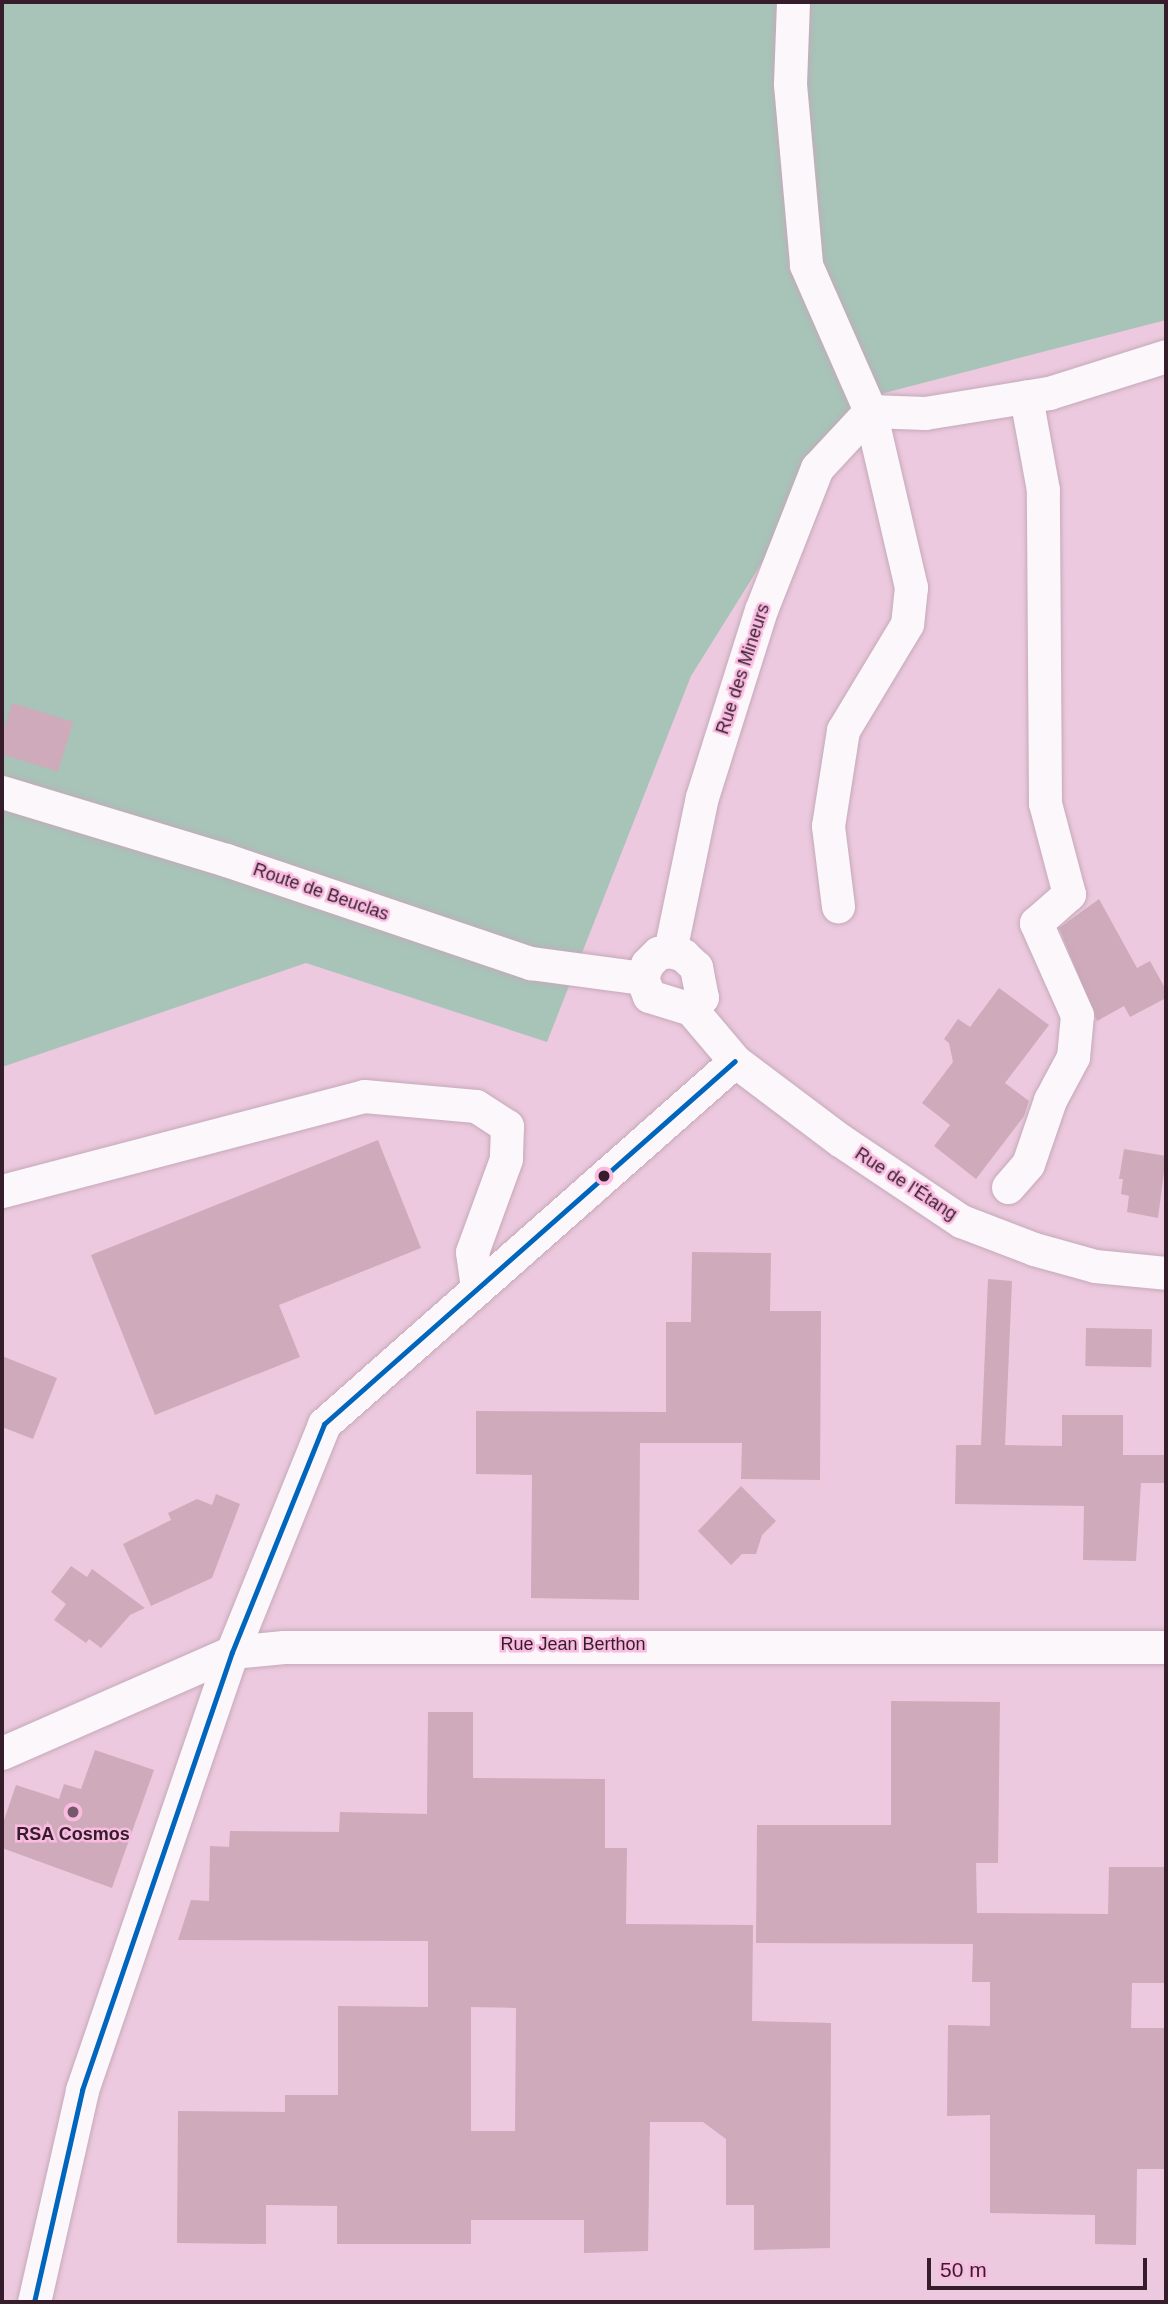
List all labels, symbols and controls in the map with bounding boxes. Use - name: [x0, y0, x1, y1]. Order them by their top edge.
- street label: Rue des Mineurs: [712, 601, 774, 737]
- street label: Route de Beuclas: [250, 859, 392, 925]
- street label: Rue de l'Étang: [851, 1143, 961, 1225]
- unlabelled marker: [597, 1169, 611, 1183]
- street label: Rue Jean Berthon: [500, 1633, 646, 1655]
- marker: RSA Cosmos: [65, 1804, 81, 1820]
- place label: RSA Cosmos: [16, 1823, 130, 1845]
- scale bar: [930, 2244, 1150, 2288]
- text: 50 m: [940, 2258, 987, 2281]

